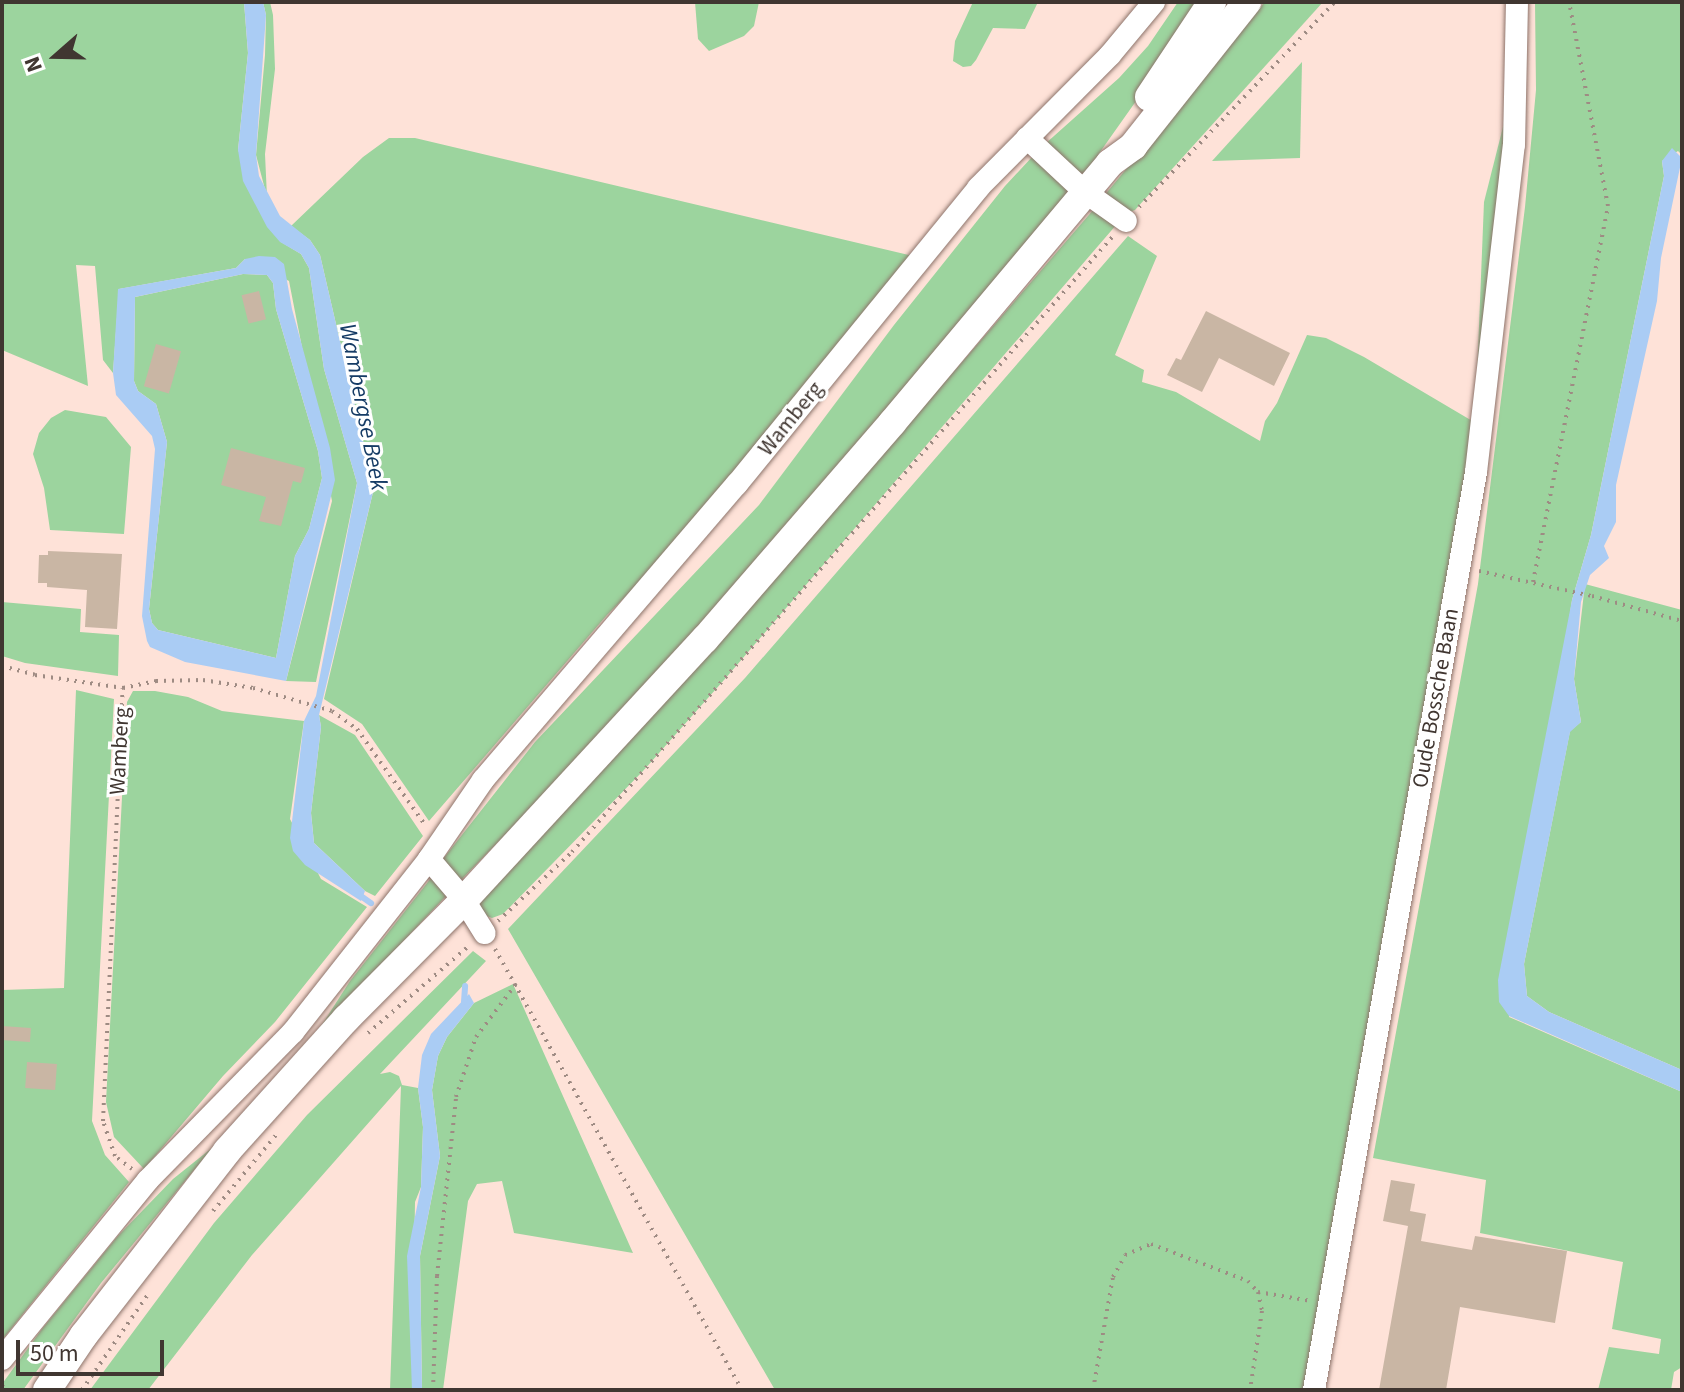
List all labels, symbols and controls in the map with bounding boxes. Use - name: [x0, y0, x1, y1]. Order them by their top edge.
- north arrow: [16, 16, 96, 96]
- text: N: [16, 52, 51, 77]
- water label: Wambergse Beek: [333, 321, 393, 493]
- street label: Wamberg: [753, 377, 829, 461]
- street label: Oude Bossche Baan: [1407, 606, 1465, 790]
- street label: Wamberg: [105, 706, 135, 796]
- scale bar: [20, 1324, 168, 1374]
- text: 50 m: [30, 1336, 79, 1371]

